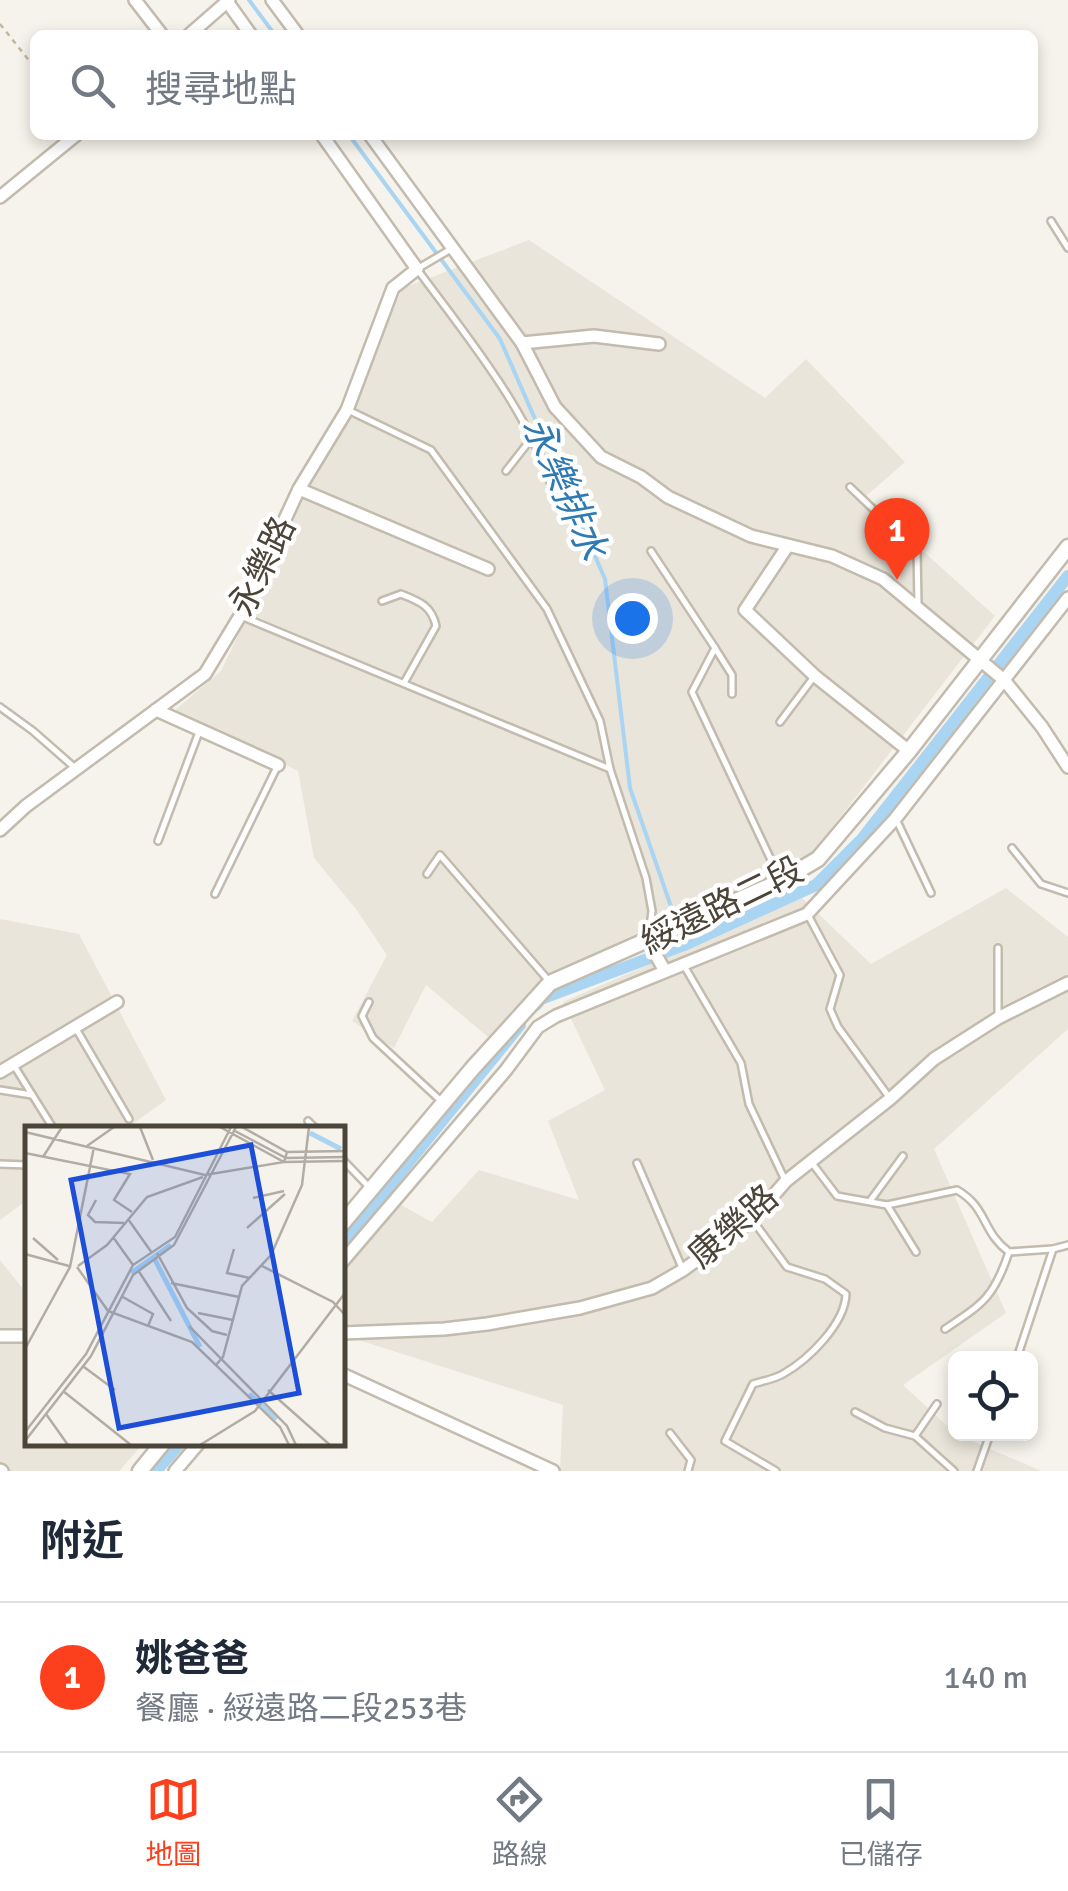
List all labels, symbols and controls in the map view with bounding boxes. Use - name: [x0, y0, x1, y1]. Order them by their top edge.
- search box: [30, 30, 1038, 140]
- icon: search: [65, 58, 120, 113]
- text: 搜尋地點: [145, 66, 297, 113]
- water label: 永樂排水: [512, 409, 618, 569]
- pin: 1: [864, 498, 930, 580]
- street label: 永樂路: [220, 510, 305, 623]
- your location: [607, 593, 658, 644]
- street label: 綏遠路二段: [634, 848, 810, 963]
- inset map: [25, 1126, 345, 1446]
- street label: 康樂路: [680, 1176, 787, 1277]
- map controls: [948, 1351, 1038, 1441]
- button: locate: [948, 1351, 1038, 1441]
- text: 附近: [40, 1516, 124, 1567]
- text: 姚爸爸: [135, 1635, 249, 1682]
- text: 1: [64, 1658, 81, 1697]
- text: 140 m: [944, 1658, 1028, 1697]
- text: 餐廳 · 綏遠路二段253巷: [135, 1689, 467, 1728]
- tab: 地圖: [145, 1772, 201, 1872]
- tab: 路線: [492, 1772, 548, 1872]
- tab: 已儲存: [839, 1772, 923, 1872]

